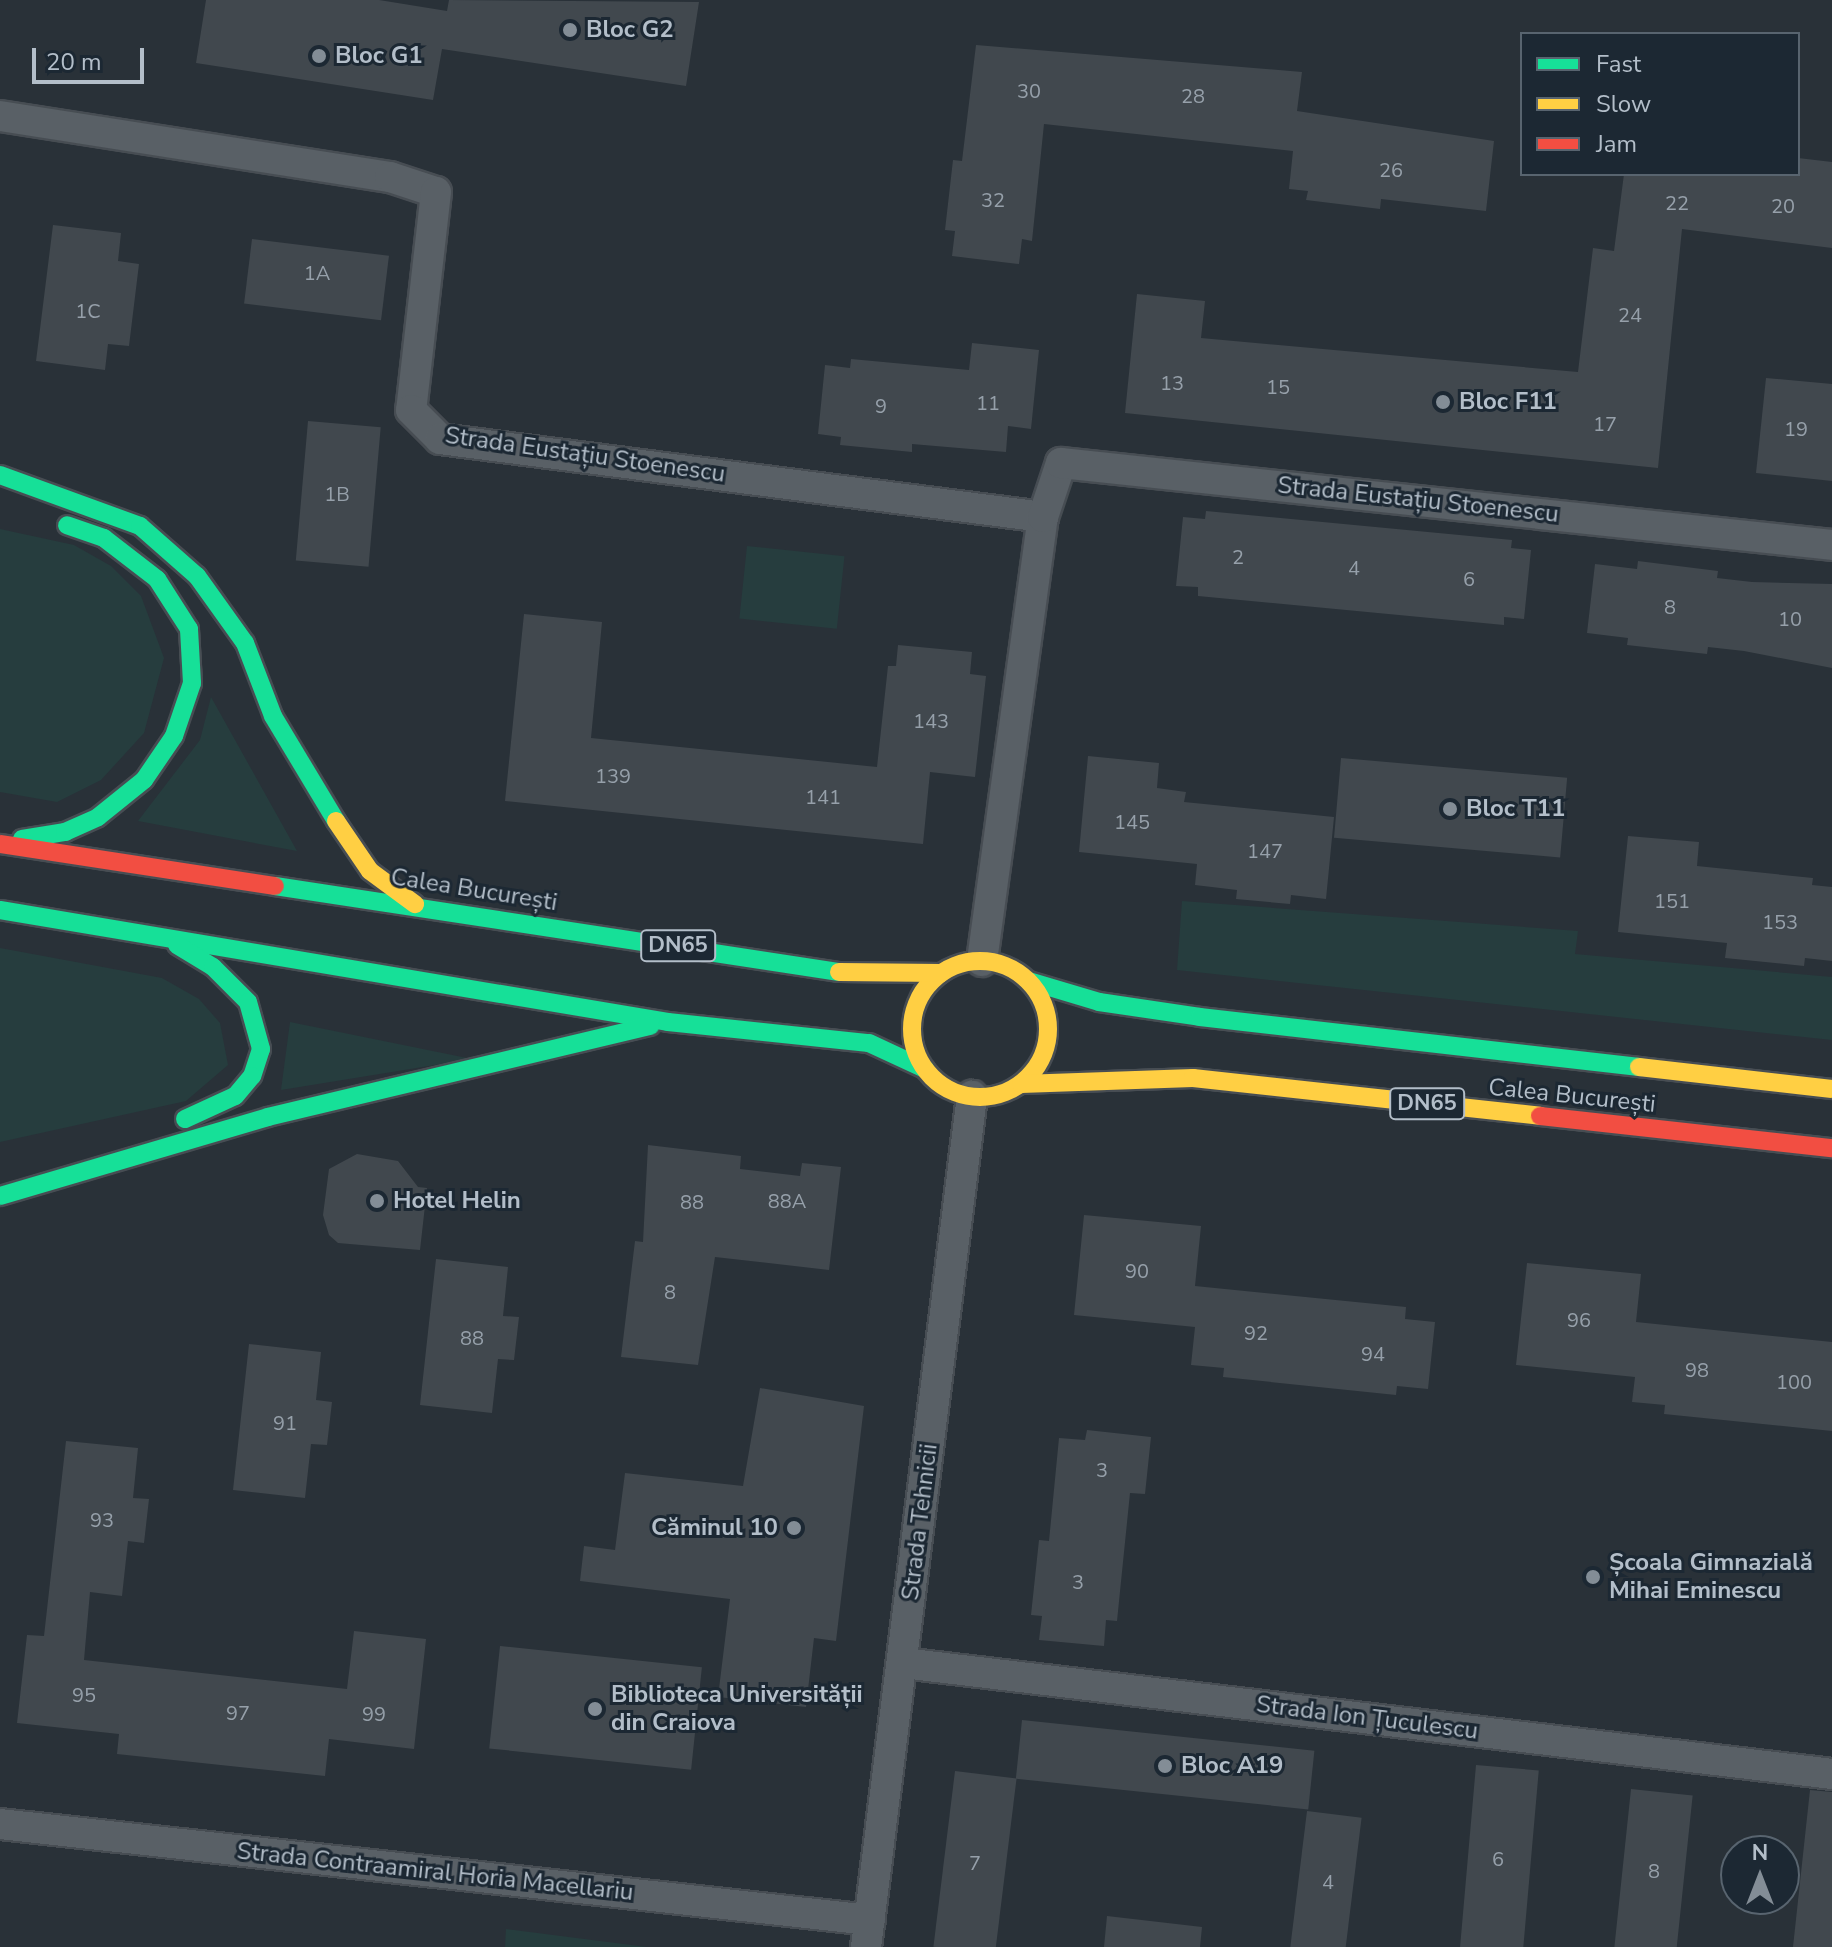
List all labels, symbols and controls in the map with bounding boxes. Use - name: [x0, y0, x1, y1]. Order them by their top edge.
- place label: Bloc G2: [586, 16, 674, 44]
- marker: Bloc G2: [561, 21, 579, 39]
- scale bar: [36, 32, 148, 82]
- legend: [1520, 32, 1800, 176]
- place label: Bloc G1: [335, 42, 423, 70]
- text: 20 m: [46, 46, 102, 78]
- marker: Bloc G1: [310, 47, 328, 65]
- text: Fast: [1596, 48, 1641, 80]
- house number: 30: [1017, 79, 1041, 103]
- house number: 28: [1181, 84, 1205, 108]
- text: Slow: [1596, 88, 1651, 120]
- text: Jam: [1596, 128, 1637, 160]
- house number: 26: [1379, 158, 1403, 182]
- house number: 32: [981, 188, 1005, 212]
- house number: 22: [1665, 191, 1689, 215]
- house number: 20: [1771, 194, 1795, 218]
- house number: 1A: [304, 261, 330, 285]
- house number: 1C: [75, 299, 101, 323]
- house number: 24: [1618, 303, 1642, 327]
- house number: 13: [1160, 371, 1184, 395]
- house number: 15: [1266, 375, 1290, 399]
- place label: Bloc F11: [1459, 388, 1557, 416]
- house number: 11: [976, 391, 1000, 415]
- marker: Bloc F11: [1434, 393, 1452, 411]
- house number: 9: [875, 394, 887, 418]
- house number: 17: [1593, 412, 1617, 436]
- house number: 19: [1784, 417, 1808, 441]
- street label: Strada Eustațiu Stoenescu: [443, 421, 727, 489]
- street label: Strada Eustațiu Stoenescu: [1276, 471, 1560, 529]
- house number: 1B: [324, 482, 350, 506]
- house number: 2: [1232, 545, 1244, 569]
- house number: 4: [1348, 556, 1360, 580]
- house number: 6: [1463, 567, 1475, 591]
- house number: 8: [1664, 595, 1676, 619]
- house number: 10: [1778, 607, 1802, 631]
- house number: 143: [913, 709, 949, 733]
- house number: 139: [595, 764, 631, 788]
- house number: 141: [805, 785, 841, 809]
- place label: Bloc T11: [1466, 795, 1565, 823]
- marker: Bloc T11: [1441, 800, 1459, 818]
- house number: 145: [1114, 810, 1150, 834]
- house number: 147: [1247, 839, 1283, 863]
- street label: Calea București: [389, 863, 559, 917]
- house number: 151: [1654, 889, 1690, 913]
- house number: 153: [1762, 910, 1798, 934]
- road number: DN65: [640, 928, 716, 964]
- street label: Calea București: [1487, 1073, 1657, 1119]
- road number: DN65: [1389, 1086, 1465, 1122]
- place label: Hotel Helin: [393, 1187, 521, 1215]
- house number: 88A: [768, 1189, 806, 1213]
- house number: 88: [680, 1190, 704, 1214]
- marker: Hotel Helin: [368, 1192, 386, 1210]
- house number: 90: [1125, 1259, 1149, 1283]
- house number: 8: [664, 1280, 676, 1304]
- house number: 96: [1567, 1308, 1591, 1332]
- house number: 92: [1244, 1321, 1268, 1345]
- house number: 88: [460, 1326, 484, 1350]
- house number: 94: [1361, 1342, 1385, 1366]
- house number: 98: [1685, 1358, 1709, 1382]
- house number: 100: [1776, 1370, 1812, 1394]
- house number: 91: [273, 1411, 297, 1435]
- street label: Strada Tehnicii: [896, 1442, 944, 1602]
- house number: 3: [1096, 1458, 1108, 1482]
- house number: 93: [90, 1508, 114, 1532]
- place label: Căminul 10: [651, 1514, 778, 1542]
- marker: Căminul 10: [785, 1519, 803, 1537]
- place label: Școala Gimnazială Mihai Eminescu: [1609, 1549, 1813, 1605]
- marker: Școala Gimnazială Mihai Eminescu: [1584, 1568, 1602, 1586]
- house number: 3: [1072, 1570, 1084, 1594]
- place label: Biblioteca Universității din Craiova: [611, 1681, 863, 1737]
- house number: 95: [72, 1683, 96, 1707]
- street label: Strada Ion Țuculescu: [1255, 1690, 1479, 1746]
- marker: Biblioteca Universității din Craiova: [586, 1700, 604, 1718]
- house number: 97: [226, 1701, 250, 1725]
- house number: 99: [362, 1702, 386, 1726]
- place label: Bloc A19: [1181, 1752, 1283, 1780]
- marker: Bloc A19: [1156, 1757, 1174, 1775]
- north arrow: [1720, 1835, 1800, 1915]
- street label: Strada Contraamiral Horia Macellariu: [235, 1837, 635, 1907]
- text: N: [1752, 1838, 1768, 1868]
- house number: 6: [1492, 1847, 1504, 1871]
- house number: 7: [969, 1851, 981, 1875]
- house number: 8: [1648, 1859, 1660, 1883]
- house number: 4: [1322, 1870, 1334, 1894]

